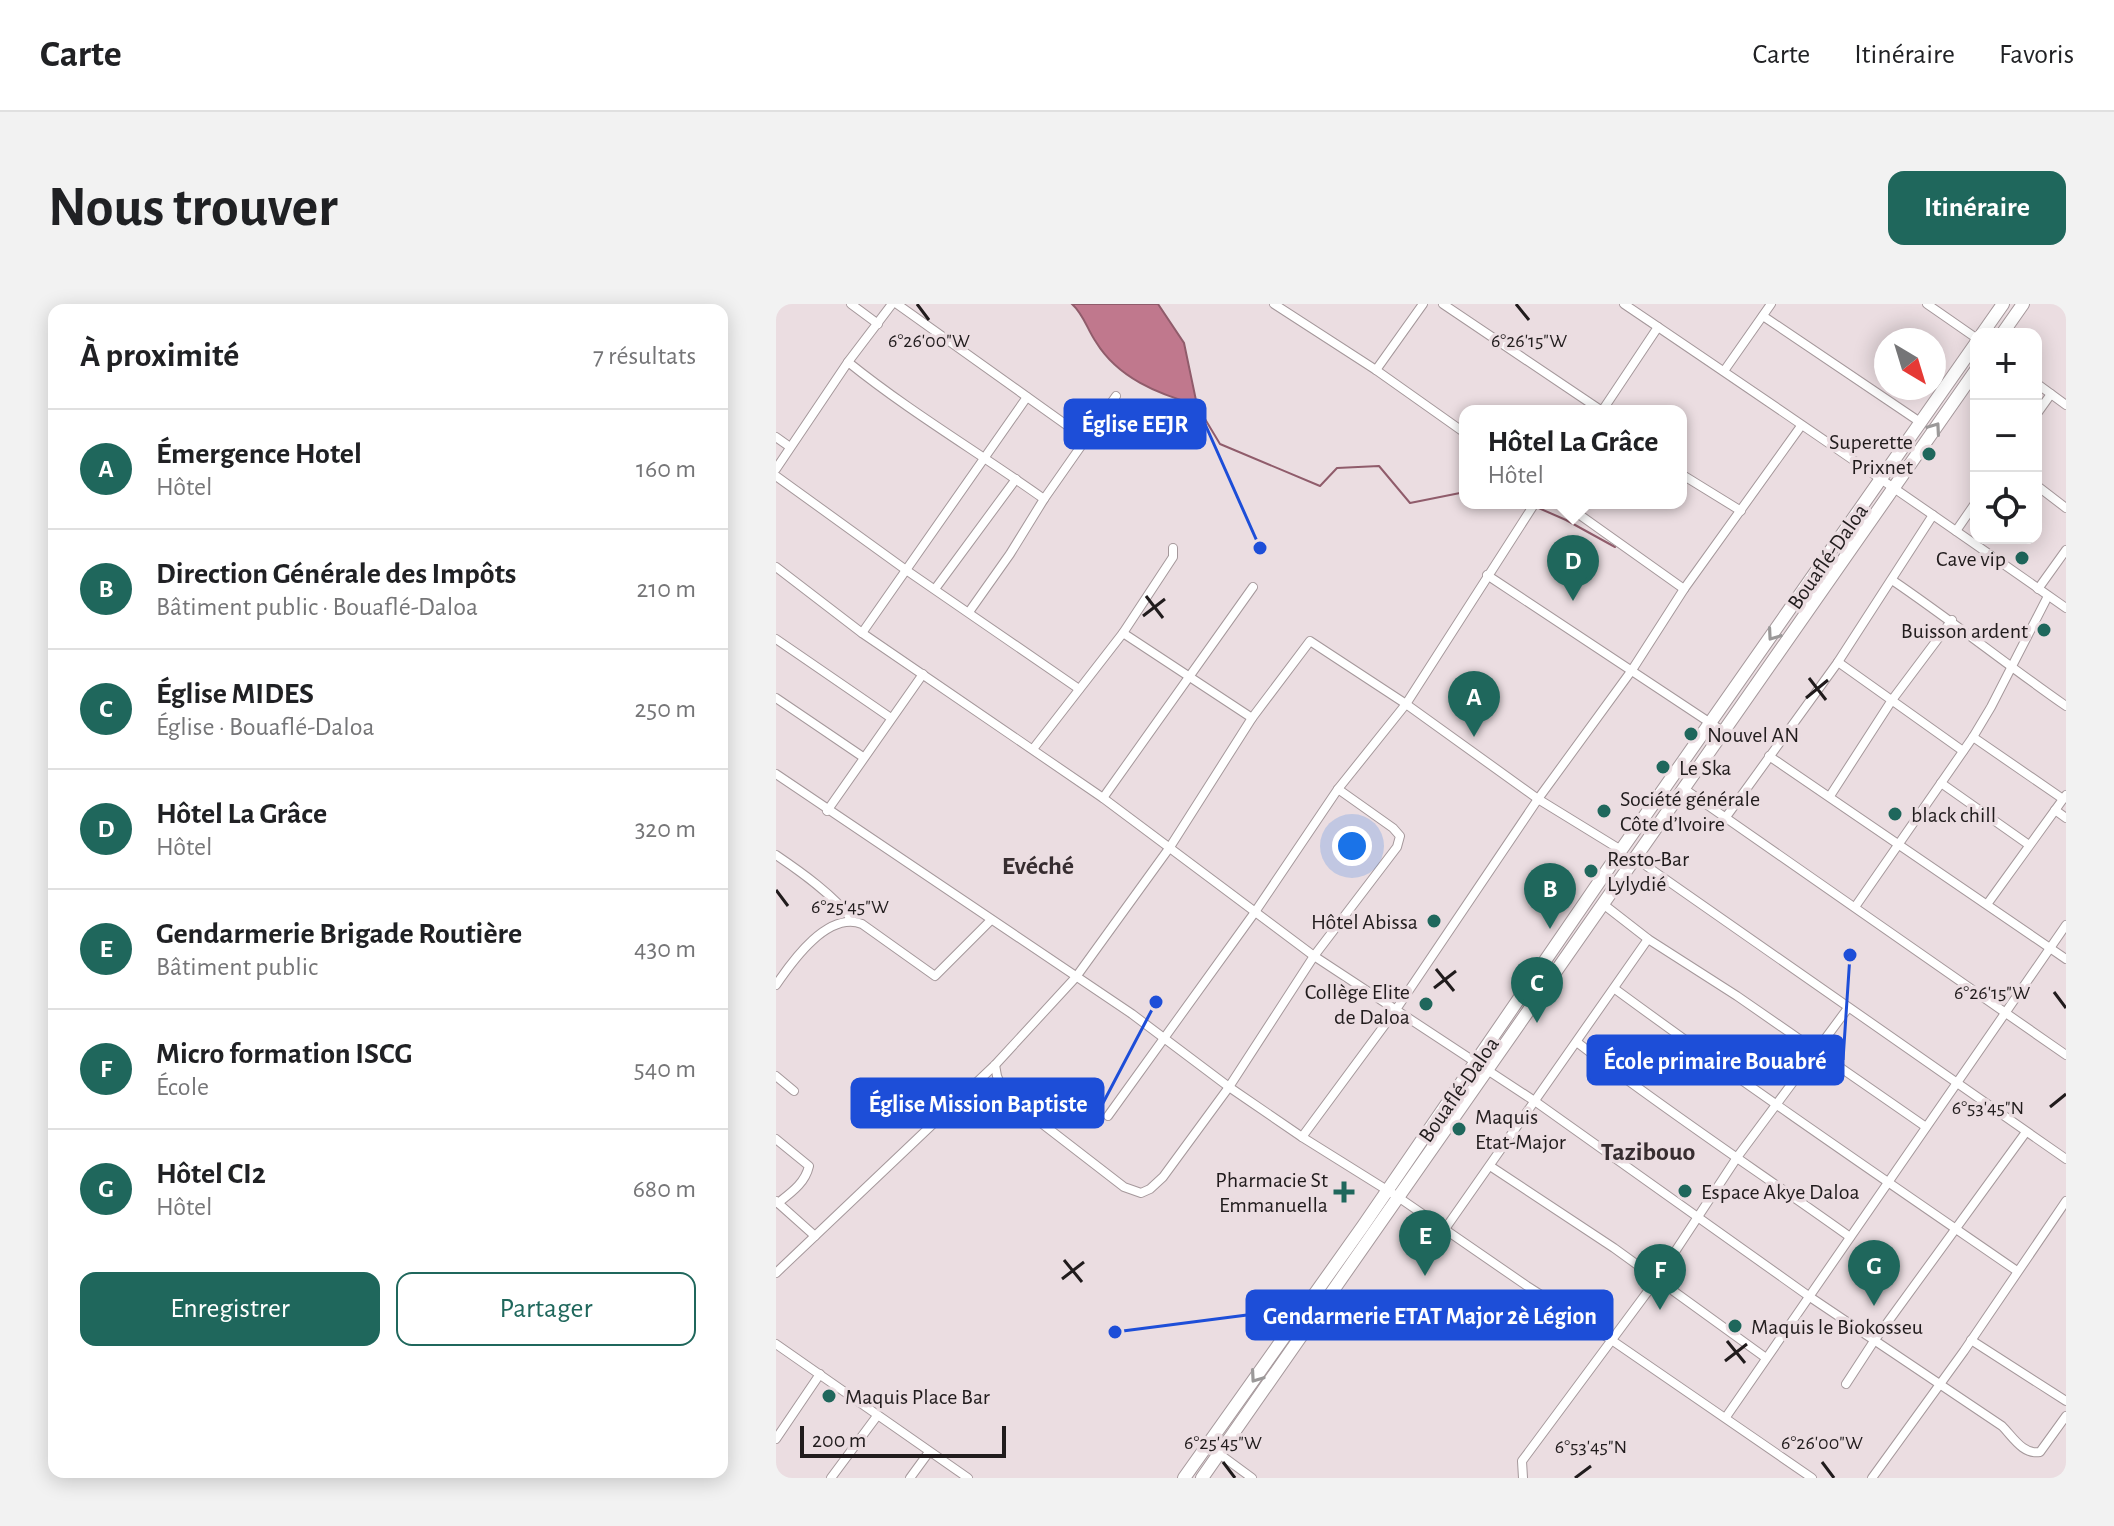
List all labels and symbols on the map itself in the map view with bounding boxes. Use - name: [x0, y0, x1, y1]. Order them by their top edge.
- north arrow: [1874, 328, 1946, 400]
- text: 6°26'00"W: [888, 331, 970, 351]
- text: 6°26'15"W: [1491, 331, 1567, 351]
- callout: Église EEJR: [1065, 400, 1205, 448]
- text: Église EEJR: [1081, 409, 1189, 437]
- one-way arrow: [1925, 423, 1940, 437]
- place label: Superette Prixnet: [1829, 431, 1913, 478]
- marker: Superette Prixnet: [1920, 445, 1938, 463]
- street label: Bouaflé-Daloa: [1784, 500, 1872, 613]
- pin: D: [1547, 535, 1599, 601]
- place label: Cave vip: [1936, 548, 2006, 570]
- marker: Cave vip: [2013, 549, 2031, 567]
- place label: Buisson ardent: [1901, 620, 2028, 642]
- marker: Buisson ardent: [2035, 621, 2053, 639]
- one-way arrow: [1768, 626, 1783, 640]
- pin: A: [1448, 671, 1500, 737]
- place label: Nouvel AN: [1707, 724, 1799, 746]
- marker: Nouvel AN: [1682, 725, 1700, 743]
- place label: Le Ska: [1679, 757, 1732, 779]
- marker: Le Ska: [1654, 758, 1672, 776]
- place label: Société générale Côte d’Ivoire: [1620, 788, 1760, 835]
- marker: Société générale Côte d’Ivoire: [1595, 802, 1613, 820]
- place label: black chill: [1911, 804, 1996, 826]
- marker: black chill: [1886, 805, 1904, 823]
- your location: [1332, 826, 1372, 866]
- place label: Resto-Bar Lylydié: [1607, 848, 1689, 895]
- district label: Evéché: [1002, 853, 1074, 879]
- marker: Resto-Bar Lylydié: [1582, 862, 1600, 880]
- pin: B: [1524, 863, 1576, 929]
- text: 6°25'45"W: [811, 897, 889, 917]
- place label: Hôtel Abissa: [1311, 911, 1418, 933]
- marker: Hôtel Abissa: [1425, 912, 1443, 930]
- pin: C: [1511, 957, 1563, 1023]
- place label: Collège Elite de Daloa: [1305, 981, 1410, 1028]
- text: 6°26'15"W: [1954, 983, 2030, 1003]
- marker: Collège Elite de Daloa: [1417, 995, 1435, 1013]
- street label: Bouaflé-Daloa: [1415, 1033, 1503, 1146]
- callout: École primaire Bouabré: [1588, 1036, 1843, 1084]
- text: École primaire Bouabré: [1603, 1046, 1827, 1074]
- callout: Église Mission Baptiste: [852, 1079, 1103, 1127]
- text: Église Mission Baptiste: [868, 1089, 1088, 1117]
- text: 6°53'45"N: [1952, 1098, 2024, 1118]
- place label: Maquis Etat-Major: [1475, 1106, 1566, 1153]
- marker: Maquis Etat-Major: [1450, 1120, 1468, 1138]
- district label: Tazibouo: [1601, 1139, 1695, 1165]
- place label: Pharmacie St Emmanuella: [1215, 1169, 1328, 1216]
- place label: Espace Akye Daloa: [1701, 1181, 1860, 1203]
- marker: Espace Akye Daloa: [1676, 1182, 1694, 1200]
- marker: Pharmacie St Emmanuella: [1335, 1183, 1353, 1201]
- pin: E: [1399, 1210, 1451, 1276]
- pin: G: [1848, 1240, 1900, 1306]
- pin: F: [1634, 1244, 1686, 1310]
- callout: Gendarmerie ETAT Major 2è Légion: [1247, 1291, 1612, 1339]
- text: Gendarmerie ETAT Major 2è Légion: [1263, 1305, 1597, 1329]
- place label: Maquis le Biokosseu: [1751, 1316, 1923, 1338]
- marker: Maquis le Biokosseu: [1726, 1317, 1744, 1335]
- one-way arrow: [1251, 1368, 1266, 1382]
- place label: Maquis Place Bar: [845, 1386, 990, 1408]
- marker: Maquis Place Bar: [820, 1387, 838, 1405]
- scale bar: [800, 1422, 1006, 1458]
- text: 6°25'45"W: [1184, 1433, 1262, 1453]
- text: 6°26'00"W: [1781, 1433, 1863, 1453]
- text: 6°53'45"N: [1555, 1437, 1627, 1457]

